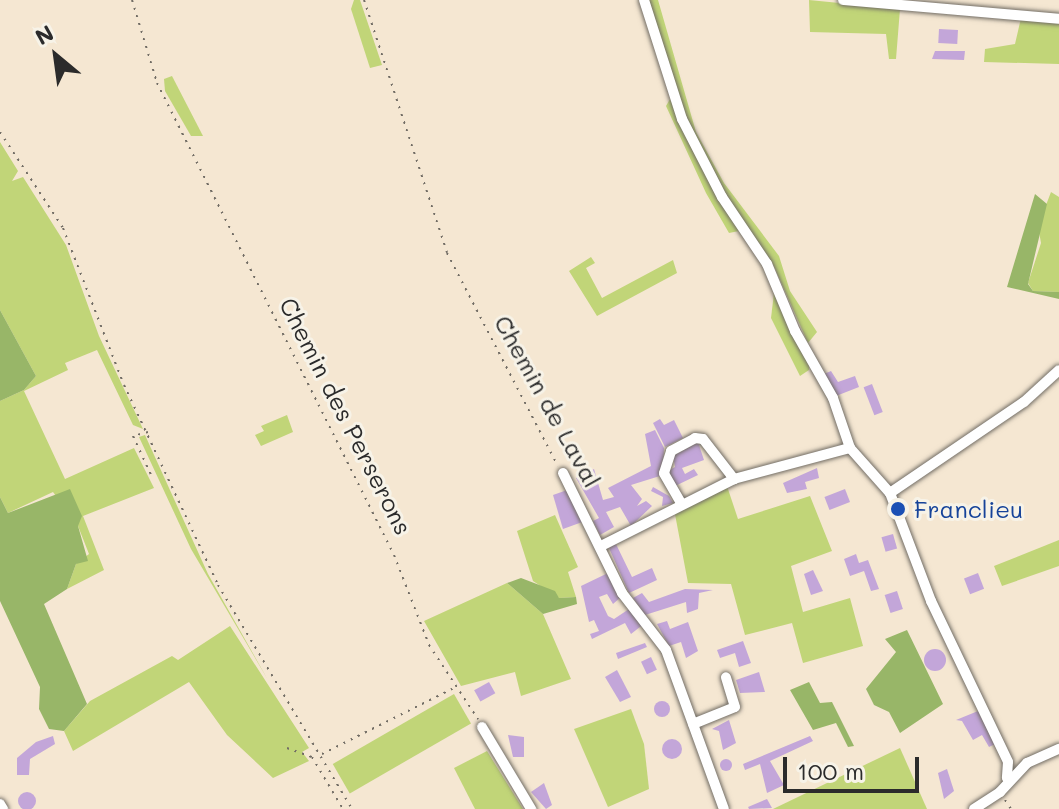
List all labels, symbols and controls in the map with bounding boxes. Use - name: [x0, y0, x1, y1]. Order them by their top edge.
- north arrow: [16, 16, 96, 96]
- text: N: [30, 18, 58, 51]
- street label: Chemin des Perserons: [274, 293, 418, 539]
- street label: Chemin de Laval: [489, 310, 607, 492]
- place label: Franclieu: [914, 495, 1023, 523]
- marker: Franclieu: [889, 500, 907, 518]
- scale bar: [787, 741, 923, 791]
- text: 100 m: [797, 755, 864, 786]

